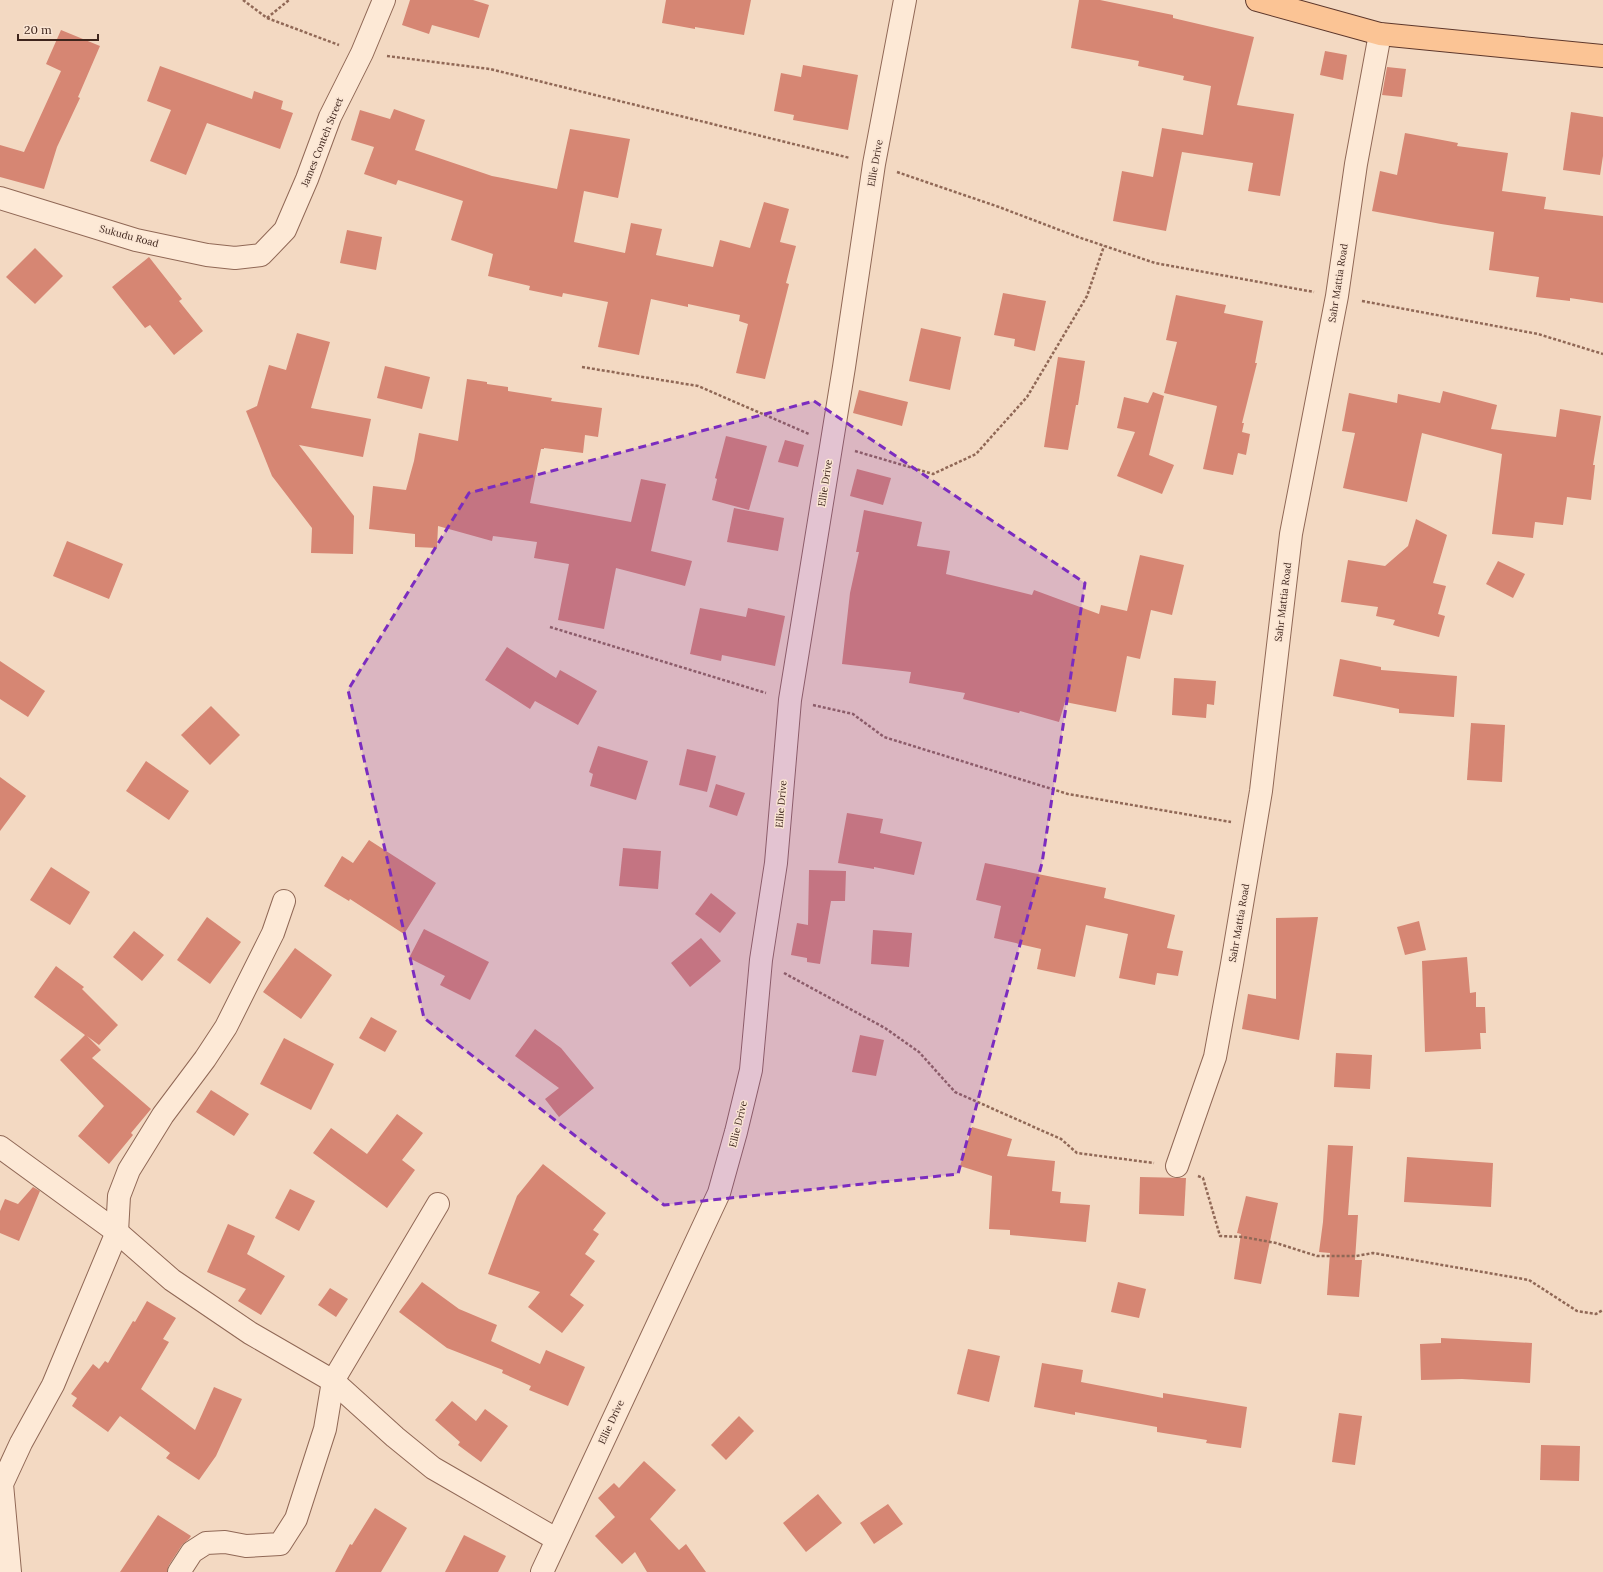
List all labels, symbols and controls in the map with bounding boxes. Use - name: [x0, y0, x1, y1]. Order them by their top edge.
- scale bar: [18, 16, 98, 42]
- text: 20 m: [24, 22, 52, 37]
- street label: James Conteh Street: [298, 95, 346, 190]
- street label: Ellie Drive: [864, 138, 886, 188]
- street label: Sukudu Road: [98, 222, 160, 250]
- street label: Sahr Mattia Road: [1325, 243, 1351, 323]
- street label: Ellie Drive: [815, 458, 835, 507]
- street label: Sahr Mattia Road: [1272, 562, 1294, 642]
- street label: Ellie Drive: [772, 779, 790, 828]
- street label: Sahr Mattia Road: [1226, 883, 1252, 963]
- street label: Ellie Drive: [726, 1099, 750, 1149]
- street label: Ellie Drive: [595, 1397, 627, 1446]

